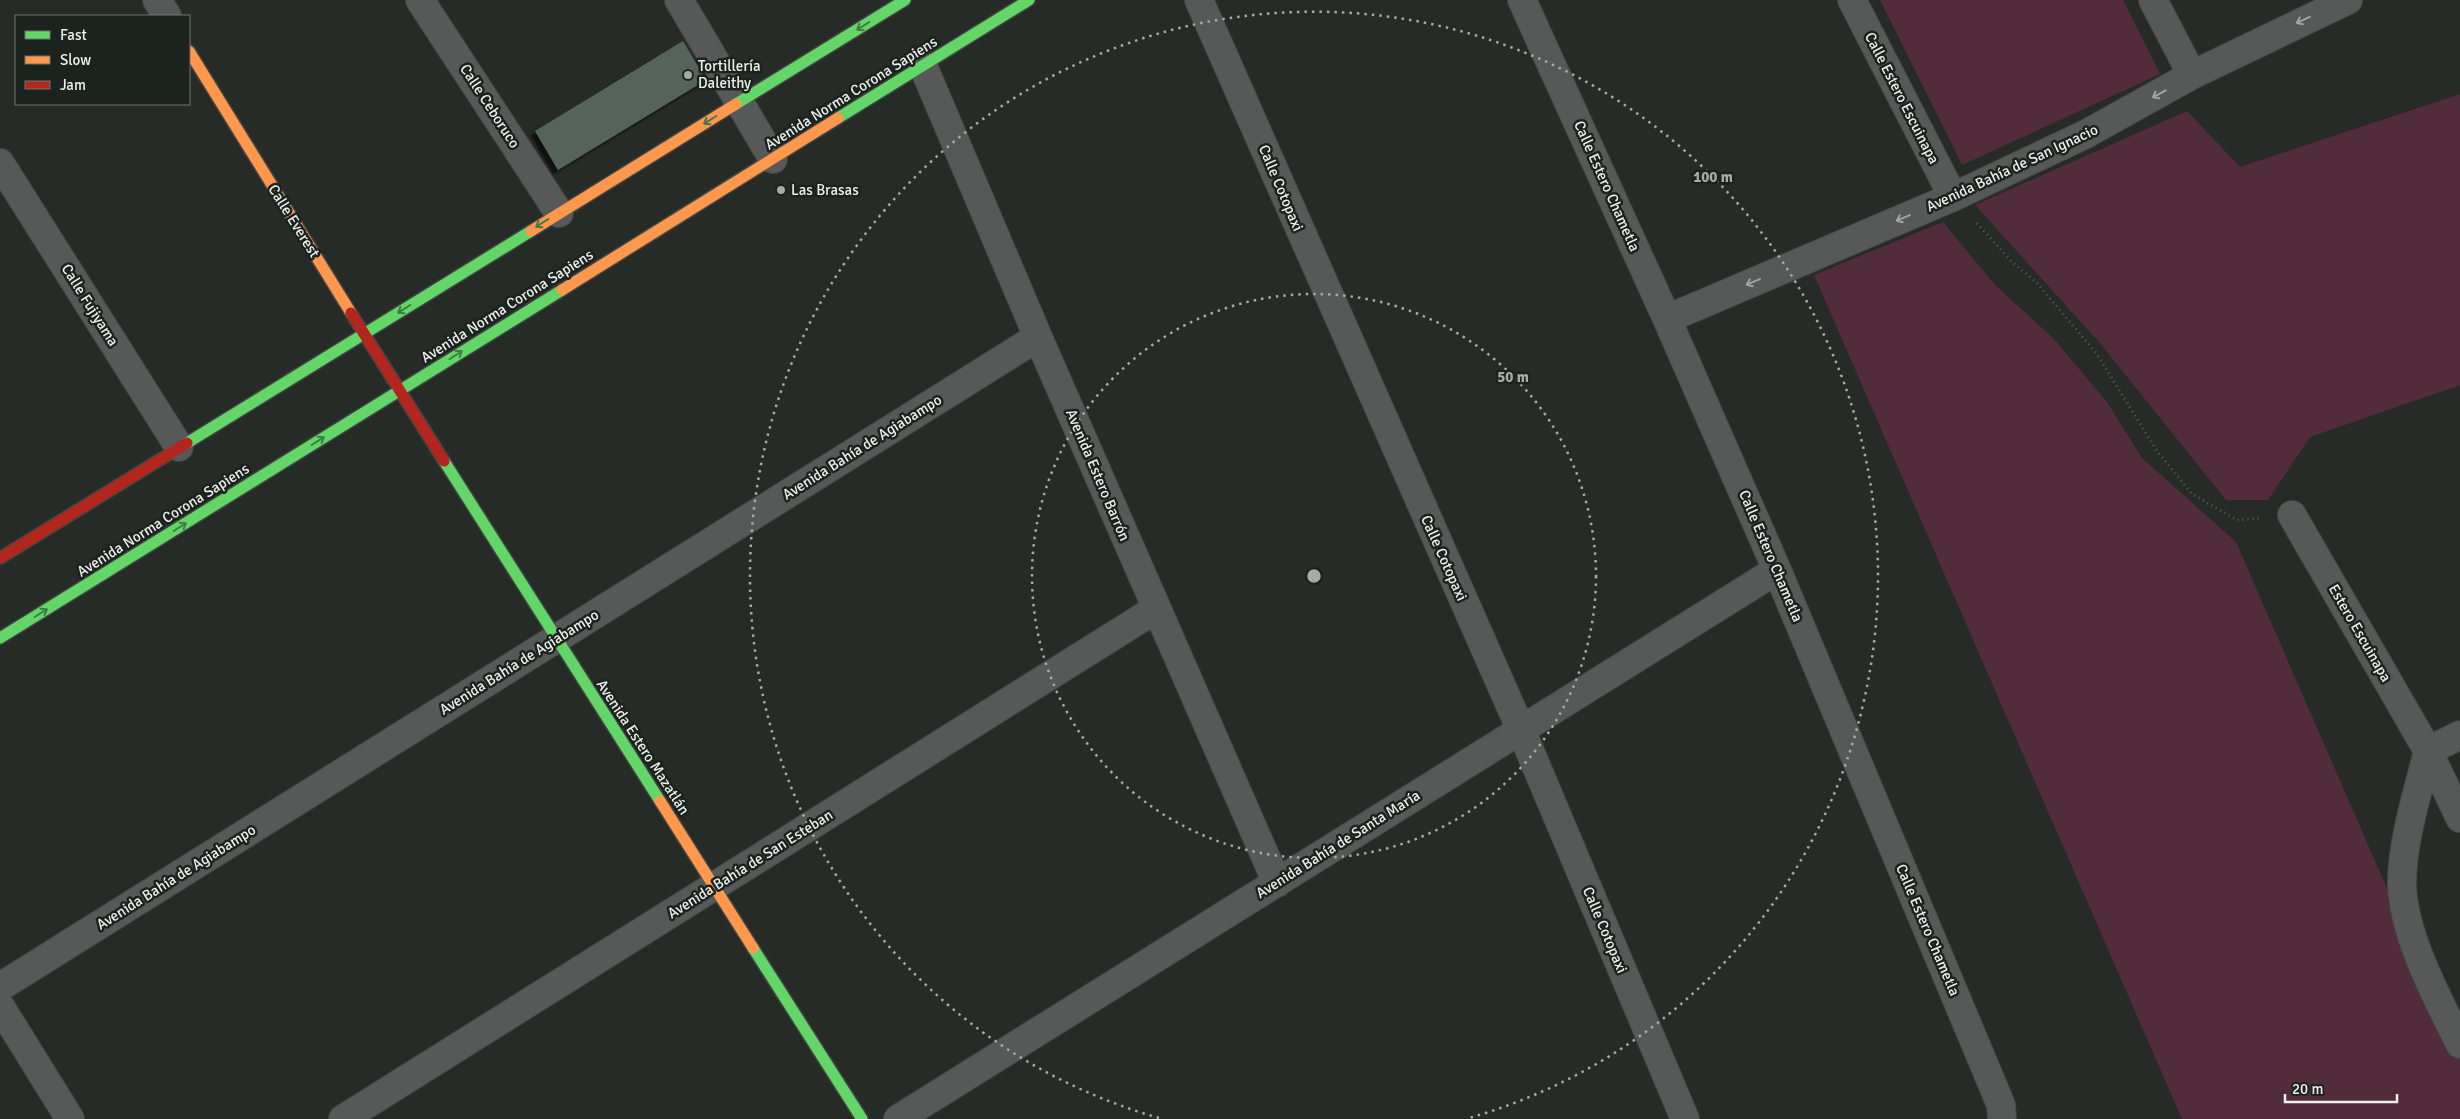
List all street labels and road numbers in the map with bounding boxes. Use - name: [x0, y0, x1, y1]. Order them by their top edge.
- street label: Calle Estero Escuinapa: [1861, 29, 1943, 167]
- street label: Avenida Norma Corona Sapiens: [762, 32, 941, 154]
- street label: Calle Ceboruco: [456, 61, 524, 152]
- street label: Calle Estero Chametla: [1570, 118, 1644, 254]
- street label: Avenida Bahía de San Ignacio: [1923, 120, 2101, 216]
- street label: Calle Cotopaxi: [1255, 142, 1307, 234]
- street label: Calle Everest: [264, 181, 324, 261]
- street label: Avenida Norma Corona Sapiens: [418, 245, 597, 367]
- street label: Calle Fujiyama: [58, 261, 122, 349]
- street label: Avenida Bahía de Agiabampo: [779, 390, 945, 504]
- street label: Avenida Estero Barrón: [1062, 406, 1134, 544]
- street label: Avenida Norma Corona Sapiens: [74, 459, 253, 581]
- street label: Calle Estero Chametla: [1735, 487, 1807, 625]
- street label: Calle Cotopaxi: [1417, 512, 1471, 604]
- street label: Estero Escuinapa: [2325, 581, 2395, 685]
- street label: Avenida Bahía de Agiabampo: [436, 605, 602, 719]
- street label: Avenida Estero Mazatlán: [593, 676, 693, 818]
- street label: Avenida Bahía de Santa María: [1253, 786, 1423, 902]
- street label: Avenida Bahía de San Esteban: [664, 806, 836, 922]
- street label: Avenida Bahía de Agiabampo: [93, 820, 259, 934]
- street label: Calle Estero Chametla: [1892, 861, 1964, 999]
- street label: Calle Cotopaxi: [1579, 884, 1631, 976]

